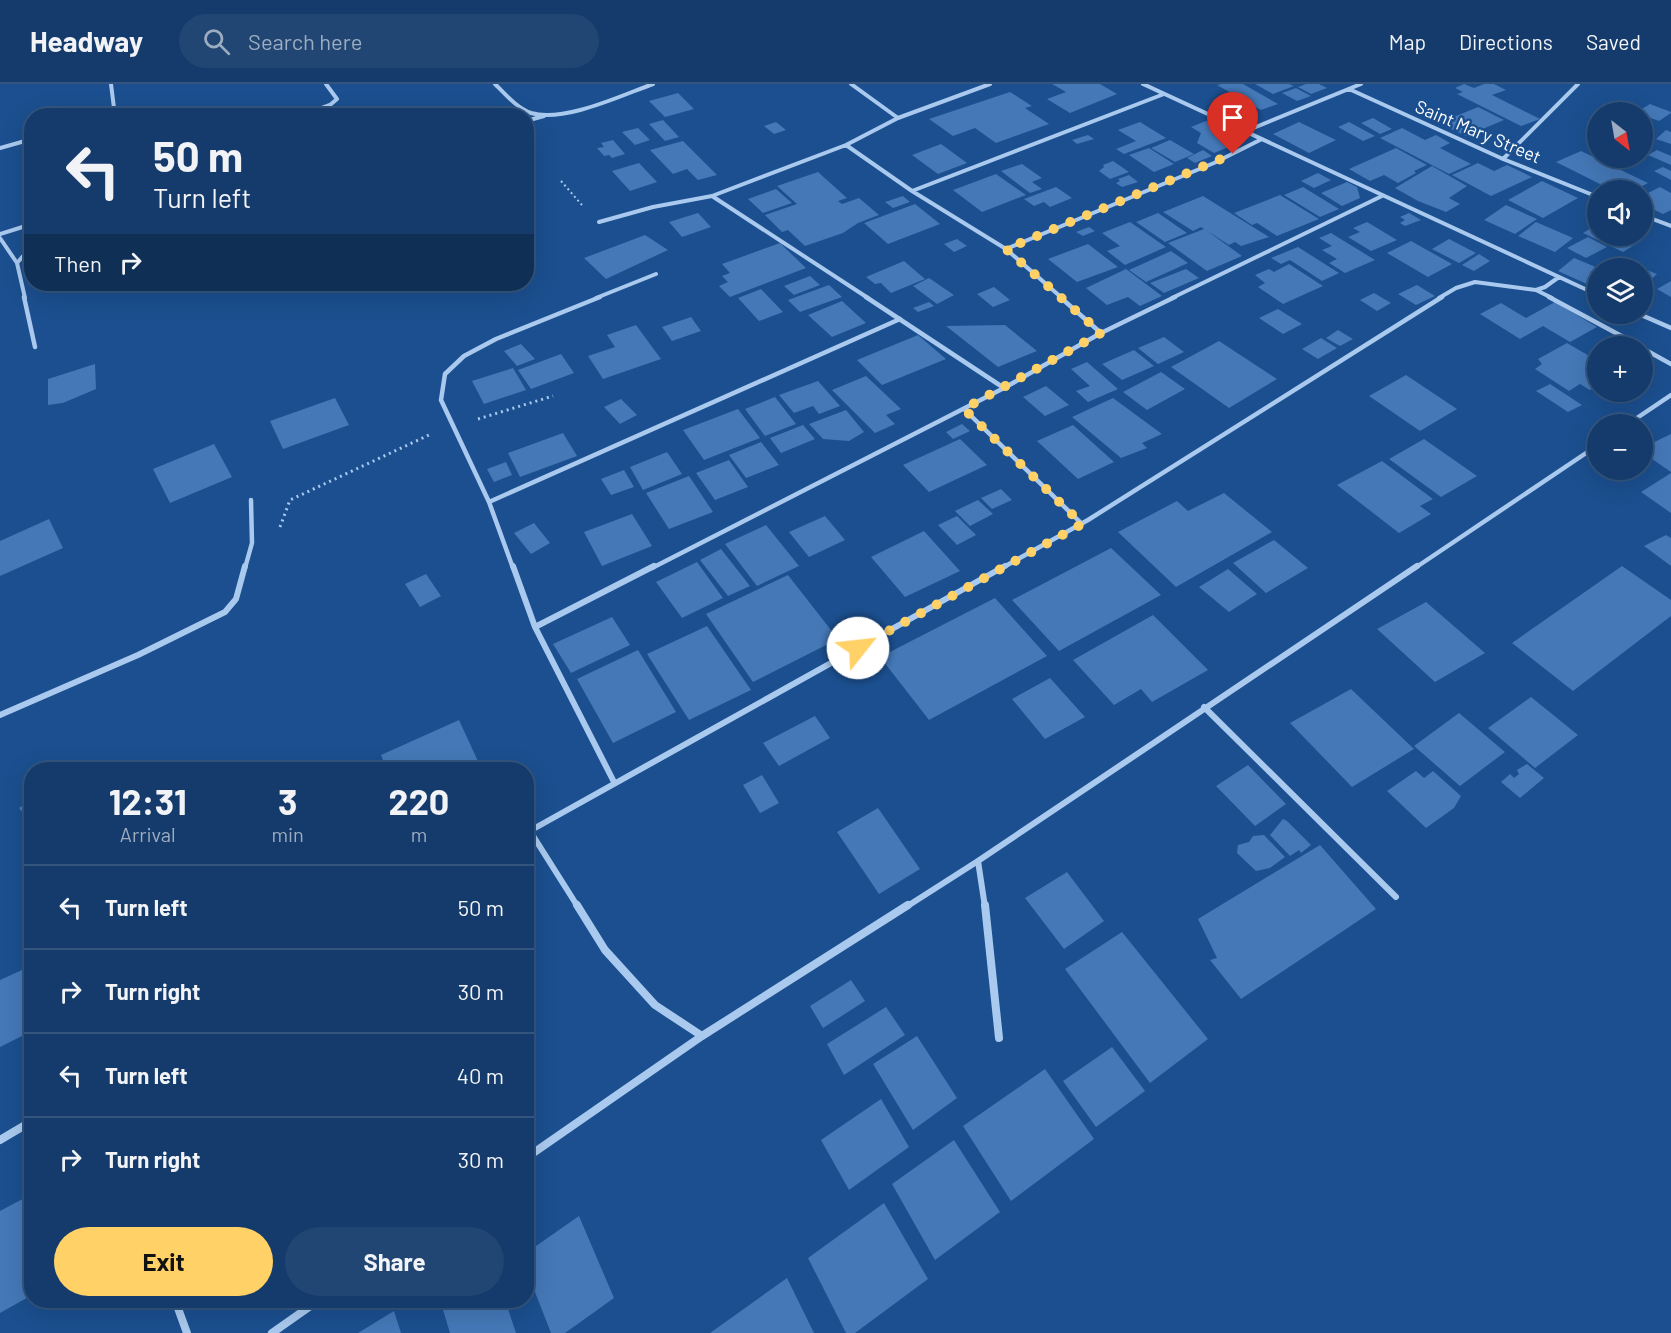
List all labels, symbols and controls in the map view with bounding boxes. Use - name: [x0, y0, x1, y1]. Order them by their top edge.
- search box: [179, 14, 599, 68]
- text: Headway: [30, 24, 143, 58]
- icon: search: [200, 25, 233, 58]
- text: Search here: [248, 28, 362, 54]
- text: Map: [1389, 29, 1426, 54]
- text: Directions: [1459, 29, 1553, 54]
- text: Saved: [1586, 29, 1641, 54]
- pin: [1207, 92, 1258, 154]
- street label: Saint Mary Street: [1412, 95, 1544, 167]
- icon: arrive: [1216, 101, 1249, 134]
- north arrow: [1587, 102, 1653, 168]
- map controls: [1587, 102, 1653, 480]
- text: 50 m: [153, 130, 243, 180]
- icon: left: [54, 132, 132, 210]
- button: sound: [1587, 180, 1653, 246]
- text: Turn left: [153, 181, 251, 213]
- icon: right: [114, 246, 147, 279]
- text: Then: [54, 250, 102, 276]
- button: layers: [1587, 258, 1653, 324]
- button: +: [1587, 336, 1653, 402]
- button: −: [1587, 414, 1653, 480]
- position arrow: [826, 616, 890, 680]
- text: 12:31: [109, 779, 187, 822]
- text: 3: [278, 779, 297, 822]
- text: 220: [388, 779, 449, 822]
- text: Arrival: [120, 822, 176, 846]
- text: min: [271, 822, 304, 846]
- text: m: [411, 822, 427, 846]
- icon: left: [54, 891, 87, 924]
- text: Turn left: [105, 894, 188, 920]
- text: 50 m: [458, 894, 504, 920]
- icon: right: [54, 975, 87, 1008]
- text: Turn right: [105, 978, 200, 1004]
- text: 30 m: [458, 978, 504, 1004]
- icon: left: [54, 1059, 87, 1092]
- text: Turn left: [105, 1062, 188, 1088]
- text: 40 m: [457, 1062, 504, 1088]
- icon: right: [54, 1143, 87, 1176]
- text: Turn right: [105, 1146, 200, 1172]
- text: 30 m: [458, 1146, 504, 1172]
- button: Exit: [54, 1227, 273, 1296]
- button: Share: [285, 1227, 504, 1296]

